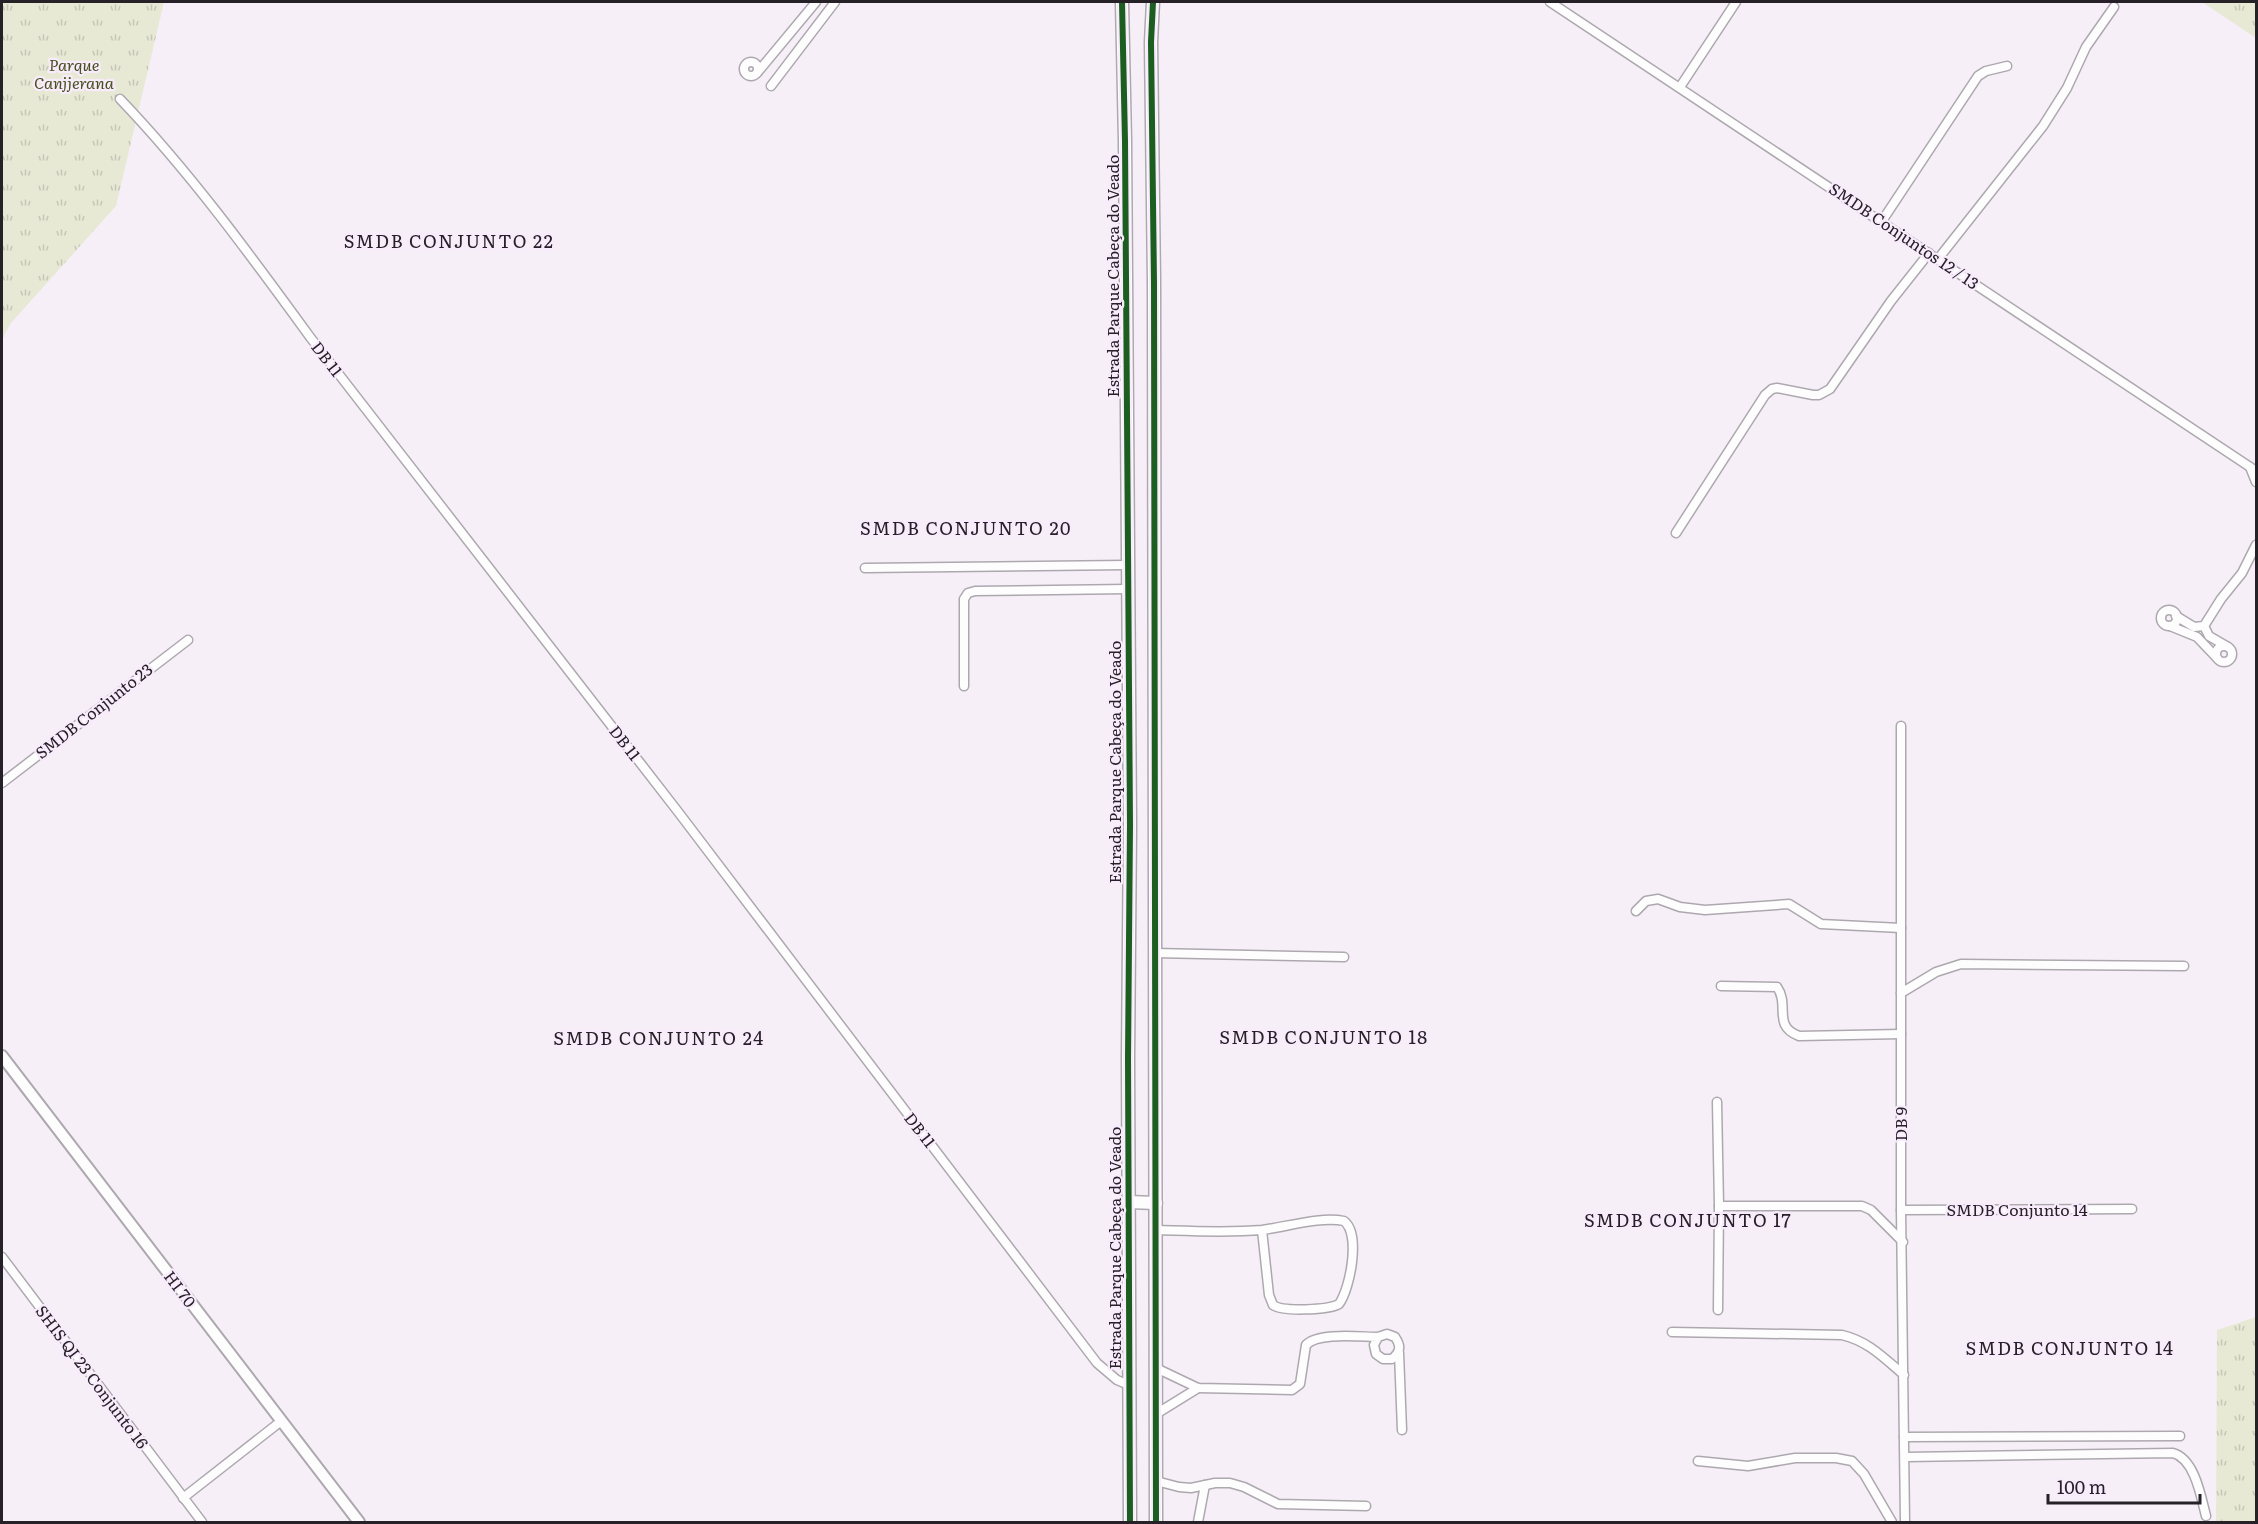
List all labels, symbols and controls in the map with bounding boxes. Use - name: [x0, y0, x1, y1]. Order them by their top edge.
- park label: Parque Canjjerana: [34, 52, 115, 94]
- street label: Estrada Parque Cabeça do Veado: [1100, 155, 1124, 397]
- street label: SMDB Conjuntos 12 / 13: [1825, 176, 1984, 294]
- district label: SMDB CONJUNTO 22: [344, 227, 554, 254]
- street label: DB 11: [306, 336, 350, 382]
- district label: SMDB CONJUNTO 20: [860, 514, 1072, 541]
- street label: Estrada Parque Cabeça do Veado: [1102, 641, 1126, 883]
- street label: SMDB Conjunto 23: [30, 657, 157, 764]
- street label: DB 11: [604, 720, 648, 766]
- district label: SMDB CONJUNTO 18: [1219, 1023, 1429, 1050]
- district label: SMDB CONJUNTO 24: [553, 1024, 765, 1051]
- street label: DB 11: [899, 1107, 943, 1153]
- street label: DB 9: [1888, 1107, 1912, 1141]
- street label: Estrada Parque Cabeça do Veado: [1102, 1127, 1126, 1369]
- street label: SMDB Conjunto 14: [1947, 1197, 2088, 1221]
- district label: SMDB CONJUNTO 17: [1584, 1206, 1792, 1233]
- street label: HI 70: [159, 1265, 203, 1312]
- street label: SHIS QI 23 Conjunto 16: [31, 1300, 155, 1453]
- district label: SMDB CONJUNTO 14: [1966, 1334, 2174, 1361]
- scale bar: [2048, 1467, 2200, 1505]
- text: 100 m: [2057, 1473, 2106, 1500]

